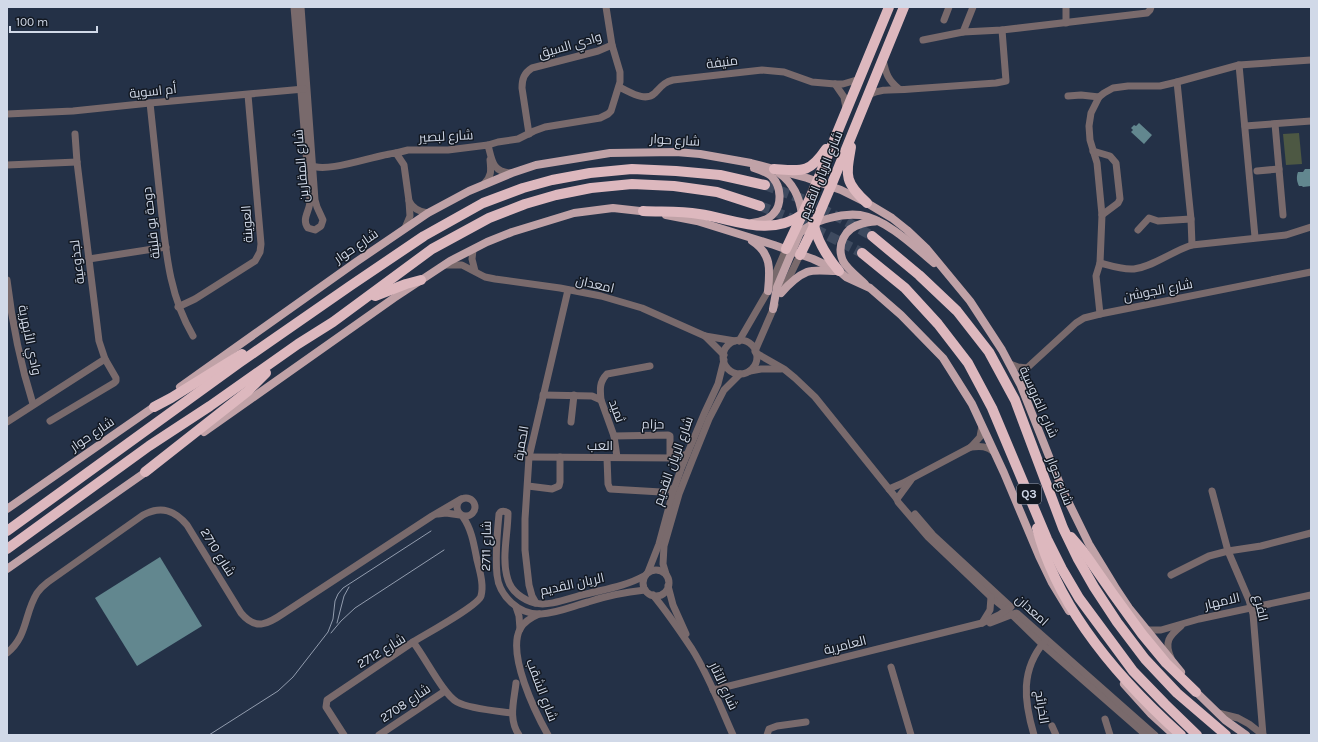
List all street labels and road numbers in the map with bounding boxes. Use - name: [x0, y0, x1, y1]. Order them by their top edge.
- street label: وادي السيق: [537, 29, 604, 64]
- street label: منيفة: [705, 53, 739, 71]
- street label: أم اسوية: [128, 80, 178, 103]
- street label: شارع لبصير: [417, 127, 474, 146]
- street label: شارع المقارين: [290, 129, 313, 203]
- street label: شارع الريان القديم: [796, 129, 847, 222]
- street label: شارع حوار: [649, 131, 700, 150]
- street label: دوحة بو فليتة: [139, 186, 163, 260]
- street label: العوينة: [238, 205, 256, 243]
- street label: شارع حوار: [330, 226, 381, 268]
- street label: لجذوعية: [67, 239, 87, 285]
- street label: امعدان: [574, 272, 616, 296]
- street label: شارع الجوشن: [1122, 276, 1194, 305]
- street label: وادي الأبهرية: [12, 303, 45, 377]
- street label: شارع الفروسية: [1016, 364, 1061, 441]
- street label: ثميد: [606, 398, 628, 425]
- street label: شارع حوار: [66, 414, 117, 456]
- street label: شارع الريان القديم: [650, 414, 698, 508]
- street label: حزام: [641, 416, 665, 434]
- street label: الحمرة: [511, 424, 531, 462]
- street label: العب: [587, 438, 613, 453]
- street label: شارع حوار: [1043, 454, 1076, 507]
- road number: Q3: [1017, 484, 1041, 504]
- street label: شارع 2711: [478, 521, 495, 571]
- street label: شارع 2710: [197, 525, 239, 579]
- street label: الريان القديم: [538, 570, 606, 600]
- street label: الامهار: [1202, 590, 1241, 613]
- street label: امعدان: [1012, 591, 1052, 629]
- street label: الفرع: [1250, 593, 1271, 623]
- street label: شارع 2712: [354, 631, 408, 672]
- street label: العامرية: [822, 632, 868, 658]
- street label: شارع الشقب: [522, 657, 561, 724]
- street label: شارع الآثار: [705, 659, 742, 713]
- street label: شارع 2708: [377, 681, 434, 726]
- street label: الخرائج: [1031, 689, 1052, 725]

